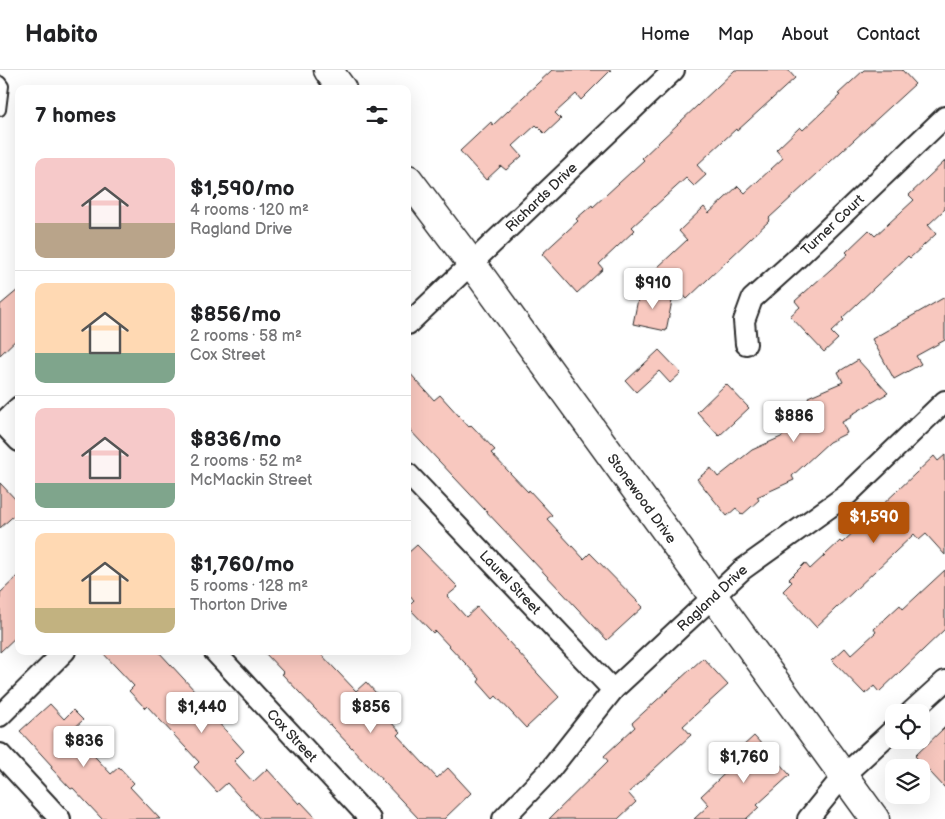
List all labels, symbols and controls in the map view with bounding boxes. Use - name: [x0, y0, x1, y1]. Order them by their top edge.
- text: Habito: [25, 20, 98, 49]
- text: Home: [641, 24, 690, 45]
- text: Map: [718, 24, 754, 45]
- text: About: [782, 24, 829, 45]
- text: Contact: [857, 24, 920, 45]
- icon: filters: [363, 101, 391, 129]
- text: 7 homes: [35, 103, 116, 128]
- street label: Richards Drive: [502, 159, 581, 236]
- text: $1,590/mo: [190, 176, 295, 201]
- icon: home: [75, 178, 135, 238]
- street label: Turner Court: [798, 191, 868, 259]
- text: 4 rooms · 120 m²: [190, 201, 309, 220]
- text: Ragland Drive: [190, 220, 292, 239]
- pin: $910: [623, 268, 683, 310]
- text: $910: [635, 274, 671, 293]
- text: $856/mo: [190, 302, 281, 327]
- icon: home: [75, 303, 135, 363]
- text: 2 rooms · 58 m²: [190, 327, 302, 346]
- text: Cox Street: [190, 346, 265, 365]
- pin: $886: [764, 400, 824, 443]
- text: $886: [774, 407, 814, 426]
- text: $836/mo: [190, 427, 281, 452]
- icon: home: [75, 428, 135, 488]
- street label: Stonewood Drive: [604, 451, 680, 547]
- text: 2 rooms · 52 m²: [190, 452, 302, 471]
- text: McMackin Street: [190, 471, 312, 490]
- pin: $1,590: [833, 502, 915, 544]
- text: $1,590: [849, 508, 899, 527]
- street label: Laurel Street: [476, 547, 545, 618]
- text: $1,760/mo: [190, 552, 294, 577]
- icon: home: [75, 553, 135, 613]
- street label: Ragland Drive: [674, 561, 751, 635]
- text: 5 rooms · 128 m²: [190, 577, 308, 596]
- text: Thorton Drive: [190, 596, 288, 615]
- pin: $1,440: [161, 692, 243, 734]
- pin: $856: [341, 692, 401, 734]
- text: $1,440: [177, 698, 227, 717]
- text: $856: [351, 698, 391, 717]
- map controls: [885, 704, 930, 804]
- button: locate: [885, 704, 930, 749]
- street label: Cox Street: [263, 706, 321, 766]
- pin: $836: [54, 726, 114, 768]
- text: $836: [64, 732, 104, 751]
- pin: $1,760: [703, 742, 785, 784]
- text: $1,760: [719, 748, 769, 767]
- button: layers: [885, 759, 930, 804]

